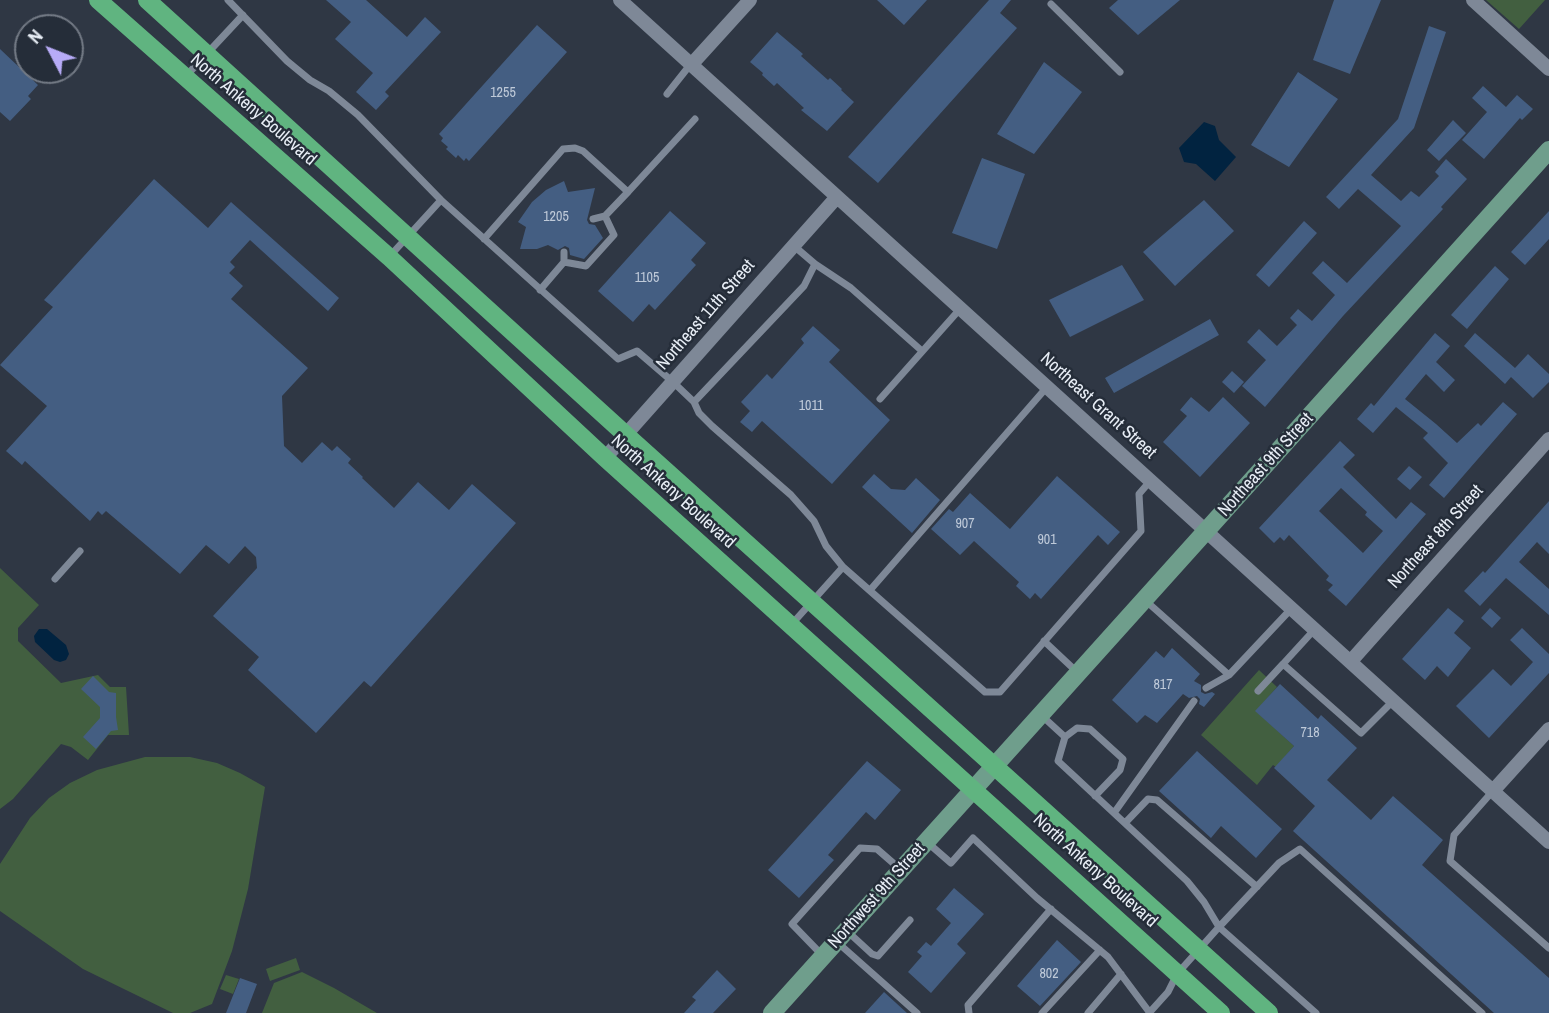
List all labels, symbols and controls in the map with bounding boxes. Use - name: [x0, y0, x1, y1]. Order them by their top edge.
- north arrow: [14, 14, 84, 84]
- text: N: [21, 23, 48, 49]
- street label: North Ankeny Boulevard: [186, 49, 320, 171]
- house number: 1255: [490, 85, 516, 101]
- house number: 1205: [543, 209, 569, 225]
- street label: Northeast 11th Street: [652, 255, 760, 375]
- house number: 1105: [635, 270, 659, 286]
- street label: Northeast Grant Street: [1036, 348, 1160, 464]
- house number: 1011: [799, 398, 823, 414]
- street label: Northeast 9th Street: [1214, 409, 1318, 521]
- street label: North Ankeny Boulevard: [606, 430, 740, 554]
- street label: Northeast 8th Street: [1384, 481, 1488, 593]
- house number: 907: [955, 516, 975, 532]
- house number: 901: [1037, 532, 1057, 548]
- house number: 817: [1153, 677, 1173, 693]
- house number: 718: [1300, 725, 1320, 741]
- street label: North Ankeny Boulevard: [1028, 809, 1162, 933]
- street label: Northwest 9th Street: [824, 839, 930, 953]
- house number: 802: [1039, 966, 1059, 982]

